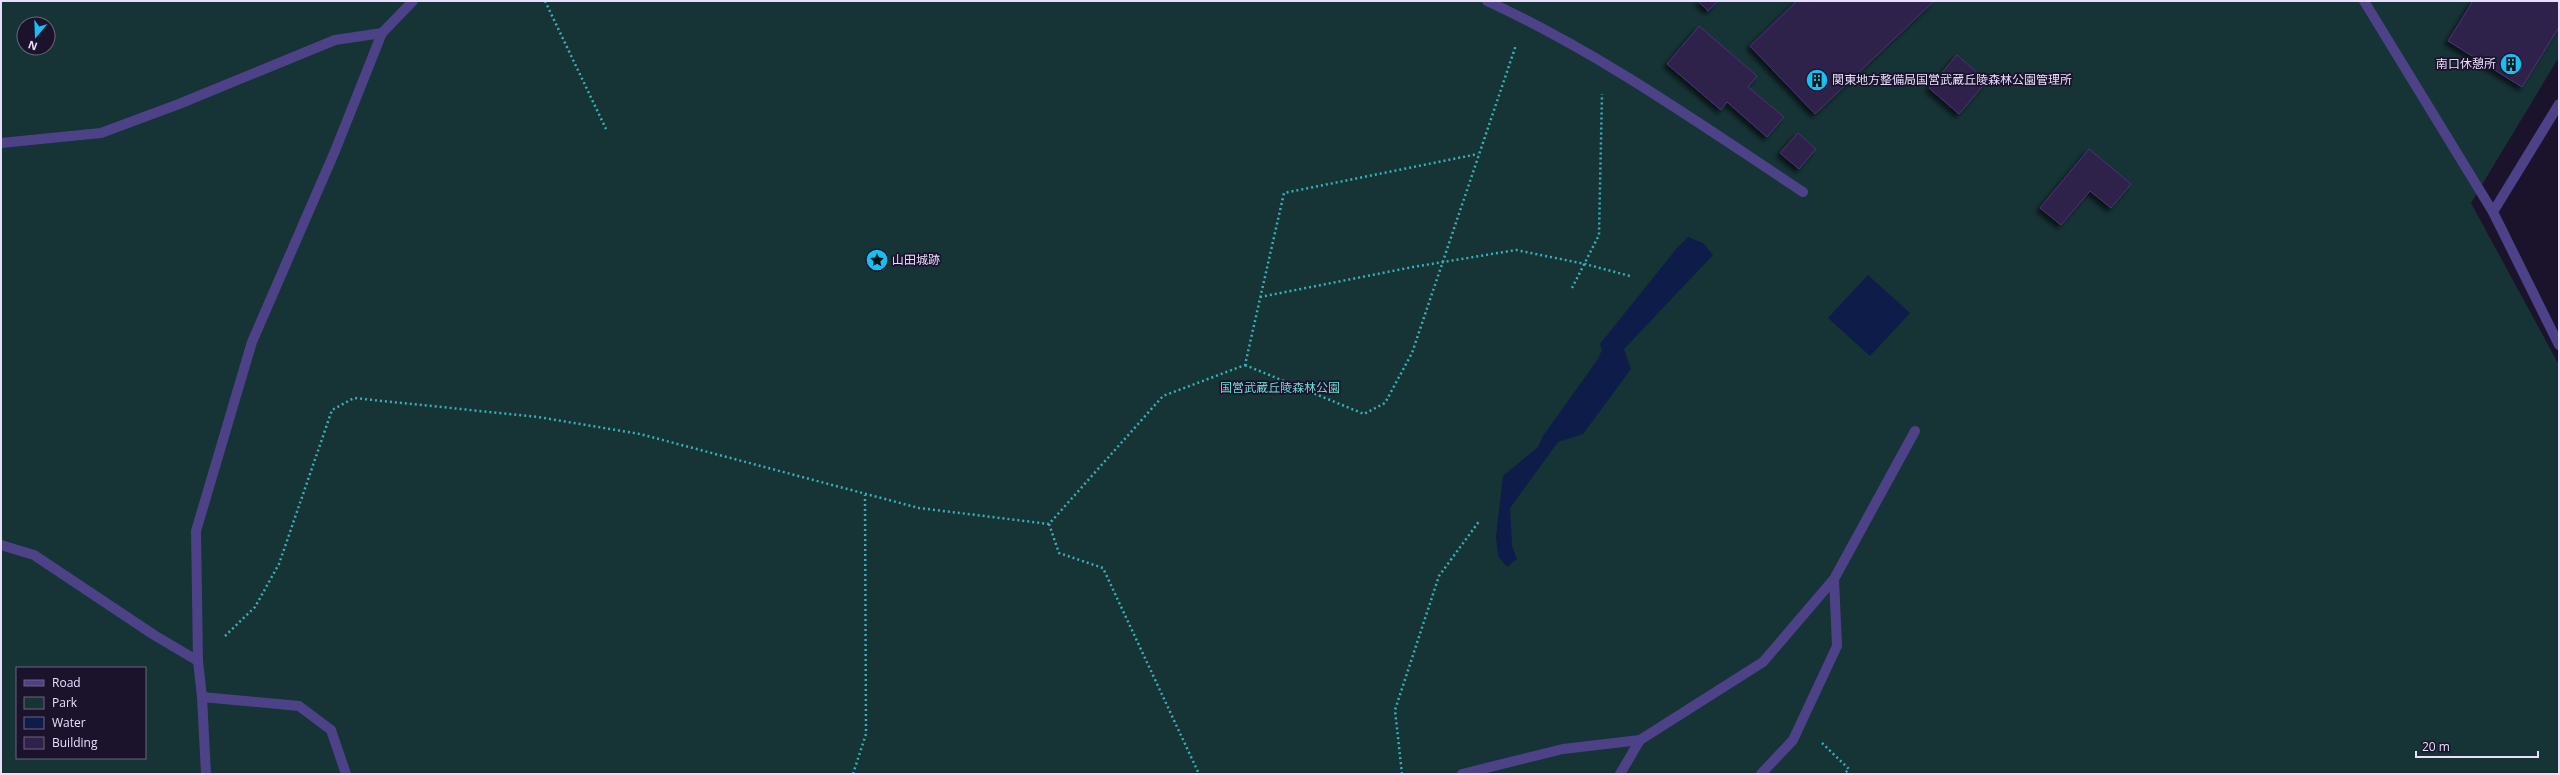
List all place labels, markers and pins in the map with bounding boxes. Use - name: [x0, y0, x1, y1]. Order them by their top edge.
- building icon: 南口休憩所: [2498, 51, 2524, 77]
- place label: 南口休憩所: [2436, 55, 2496, 72]
- building icon: 関東地方整備局国営武蔵丘陵森林公園管理所: [1804, 67, 1830, 93]
- place label: 関東地方整備局国営武蔵丘陵森林公園管理所: [1832, 71, 2072, 88]
- place icon: 山田城跡: [864, 247, 890, 273]
- place label: 山田城跡: [892, 251, 940, 268]

